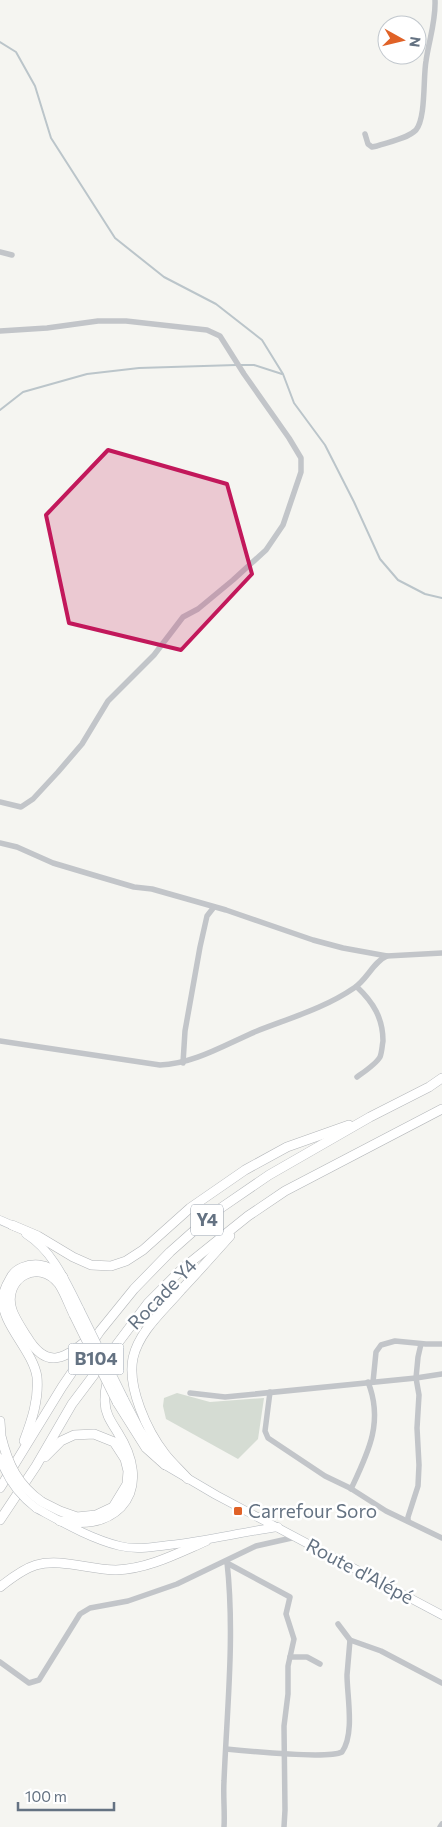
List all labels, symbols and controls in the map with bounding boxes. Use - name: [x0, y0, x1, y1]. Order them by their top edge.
- north arrow: [377, 15, 427, 65]
- text: N: [406, 35, 425, 48]
- road number: Y4: [191, 1204, 223, 1236]
- street label: Rocade Y4: [122, 1253, 201, 1334]
- road number: B104: [68, 1344, 124, 1375]
- place label: Carrefour Soro: [248, 1499, 377, 1522]
- marker: Carrefour Soro: [232, 1505, 244, 1517]
- street label: Route d'Alépé: [303, 1533, 418, 1608]
- scale bar: [18, 1780, 114, 1812]
- text: 100 m: [25, 1787, 67, 1805]

